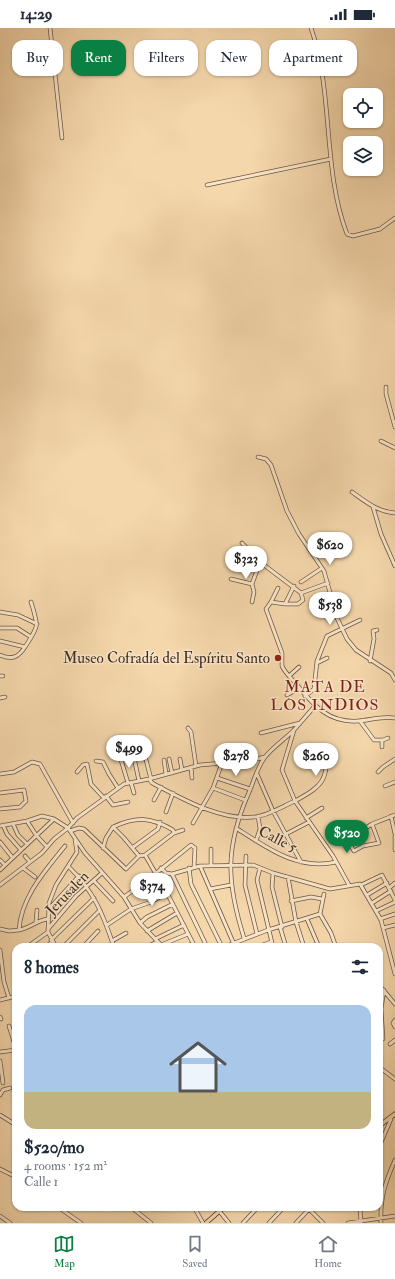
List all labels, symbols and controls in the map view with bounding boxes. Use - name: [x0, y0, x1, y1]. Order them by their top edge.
- text: 14:29: [20, 5, 52, 24]
- chip: Buy: [12, 40, 63, 76]
- chip: Rent: [71, 40, 126, 76]
- chip: Filters: [134, 40, 198, 76]
- chip: New: [206, 40, 261, 76]
- chip: Apartment: [269, 40, 357, 76]
- map controls: [343, 88, 383, 176]
- button: locate: [343, 88, 383, 128]
- button: layers: [343, 136, 383, 176]
- pin: $620: [306, 532, 354, 566]
- text: $620: [316, 537, 344, 553]
- pin: $323: [222, 546, 270, 580]
- text: $323: [234, 551, 258, 567]
- pin: $538: [306, 592, 354, 626]
- text: $538: [318, 597, 342, 613]
- place label: Museo Cofradía del Espíritu Santo: [63, 649, 270, 669]
- marker: Museo Cofradía del Espíritu Santo: [273, 653, 283, 663]
- district label: MATA DE LOS INDIOS: [271, 677, 379, 715]
- pin: $499: [105, 735, 153, 769]
- text: $499: [115, 740, 143, 756]
- pin: $278: [212, 743, 260, 777]
- pin: $260: [292, 743, 340, 777]
- text: $278: [223, 748, 249, 764]
- text: $260: [302, 748, 330, 764]
- pin: $520: [323, 820, 371, 854]
- street label: Calle 5: [255, 822, 301, 857]
- text: $520: [334, 825, 360, 841]
- street label: Jerusalen: [41, 867, 94, 921]
- pin: $374: [128, 873, 176, 907]
- text: $374: [140, 878, 164, 894]
- icon: filters: [349, 956, 371, 978]
- text: 8 homes: [24, 957, 79, 978]
- icon: home: [162, 1031, 234, 1103]
- text: $520/mo: [24, 1137, 84, 1158]
- text: 4 rooms · 152 m²: [24, 1158, 107, 1174]
- text: Calle 1: [24, 1174, 58, 1190]
- tab: Map: [53, 1233, 75, 1270]
- tab: Saved: [182, 1233, 207, 1270]
- tab: Home: [314, 1233, 342, 1270]

